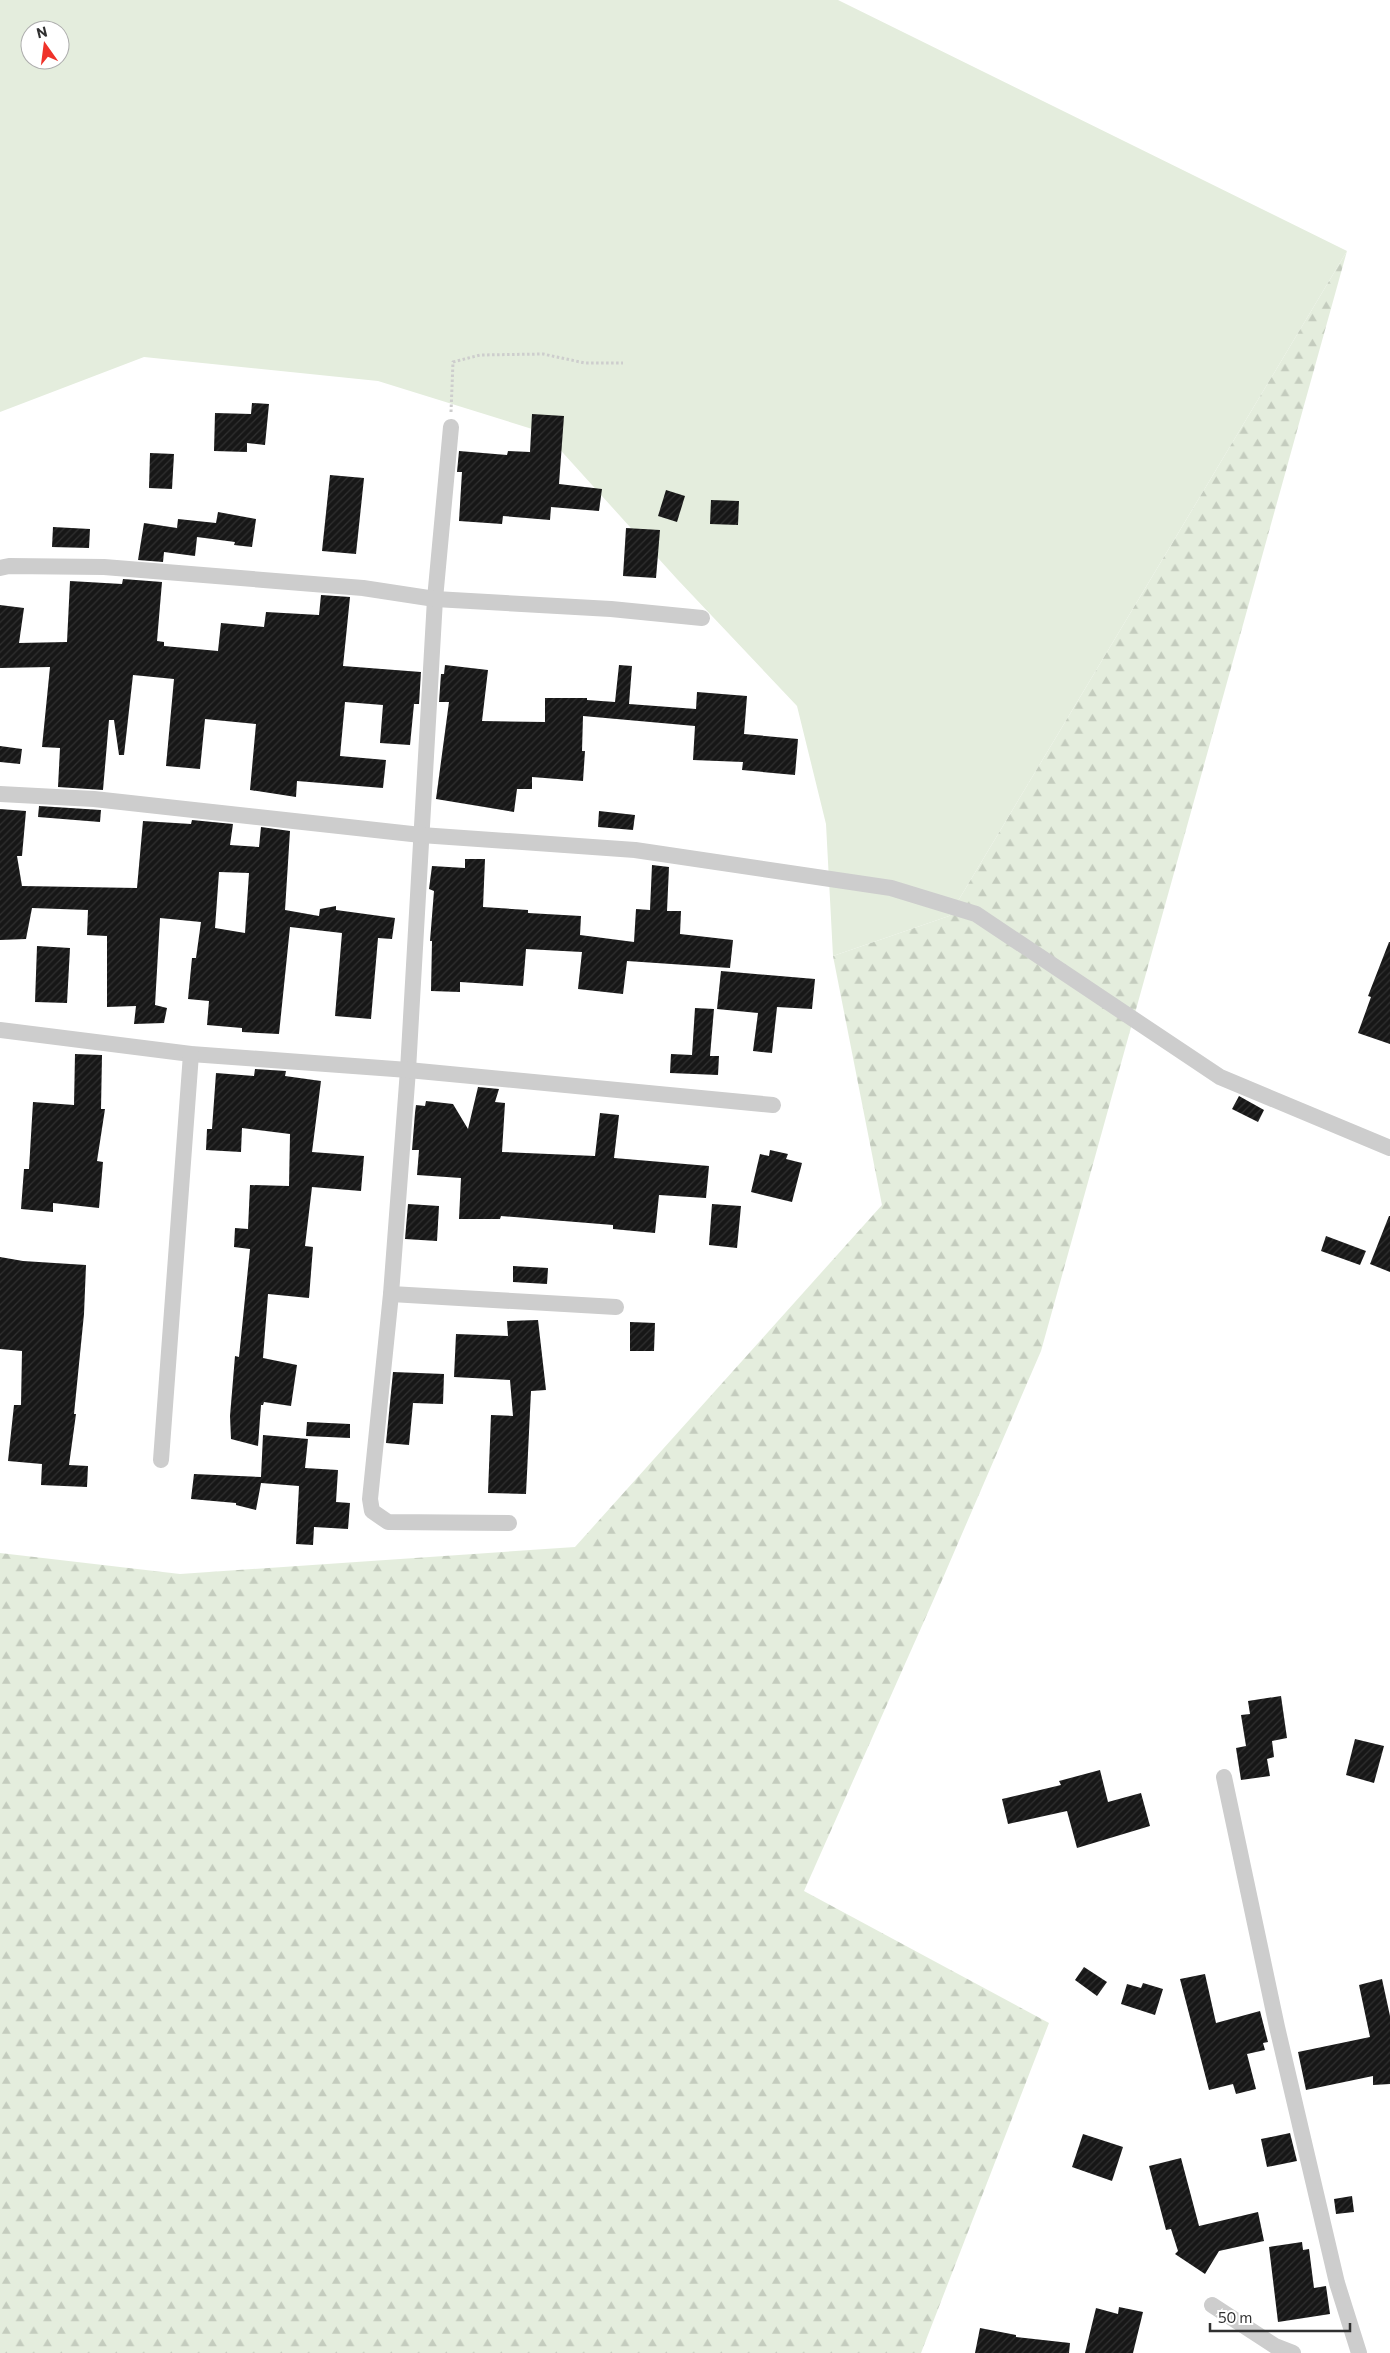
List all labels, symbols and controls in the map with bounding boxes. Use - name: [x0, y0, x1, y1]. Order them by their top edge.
- north arrow: [20, 20, 70, 70]
- text: N: [35, 22, 49, 41]
- scale bar: [1210, 2300, 1350, 2332]
- text: 50 m: [1218, 2308, 1252, 2326]

